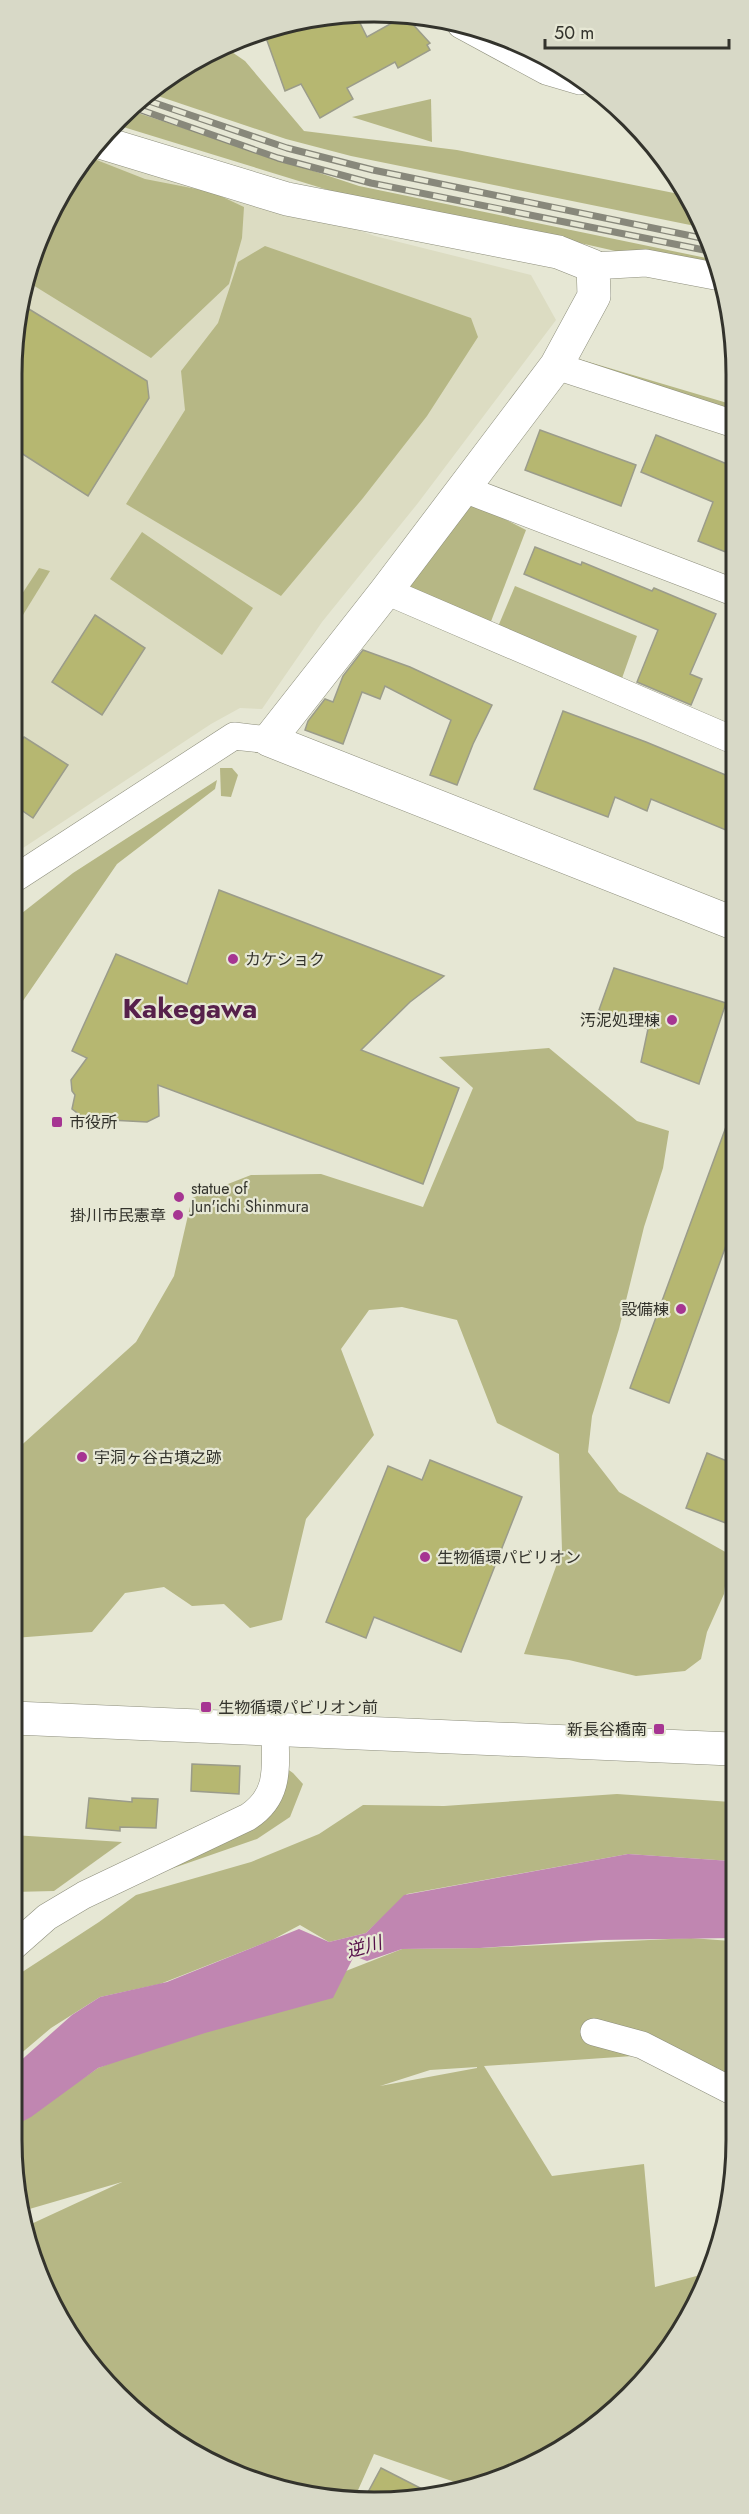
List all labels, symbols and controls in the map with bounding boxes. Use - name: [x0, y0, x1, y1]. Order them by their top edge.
- scale bar: [545, 12, 730, 50]
- text: 50 m: [554, 20, 594, 46]
- place label: カケショク: [245, 948, 325, 971]
- marker: カケショク: [226, 952, 240, 966]
- district label: Kakegawa: [123, 988, 257, 1029]
- place label: 汚泥処理棟: [580, 1009, 660, 1032]
- marker: 汚泥処理棟: [665, 1013, 679, 1027]
- place label: 市役所: [69, 1111, 117, 1134]
- marker: 市役所: [50, 1115, 64, 1129]
- place label: statue of Jun'ichi Shinmura: [189, 1177, 309, 1218]
- marker: statue of Jun'ichi Shinmura: [172, 1190, 186, 1204]
- place label: 掛川市民憲章: [70, 1204, 166, 1227]
- marker: 掛川市民憲章: [171, 1208, 185, 1222]
- place label: 設備棟: [621, 1298, 669, 1321]
- marker: 設備棟: [674, 1302, 688, 1316]
- place label: 宇洞ヶ谷古墳之跡: [94, 1446, 222, 1469]
- marker: 宇洞ヶ谷古墳之跡: [75, 1450, 89, 1464]
- place label: 生物循環パビリオン: [437, 1546, 581, 1569]
- marker: 生物循環パビリオン: [418, 1550, 432, 1564]
- place label: 生物循環パビリオン前: [218, 1696, 378, 1719]
- marker: 生物循環パビリオン前: [199, 1700, 213, 1714]
- place label: 新長谷橋南: [567, 1718, 647, 1741]
- marker: 新長谷橋南: [652, 1722, 666, 1736]
- water label: 逆川: [343, 1929, 387, 1964]

